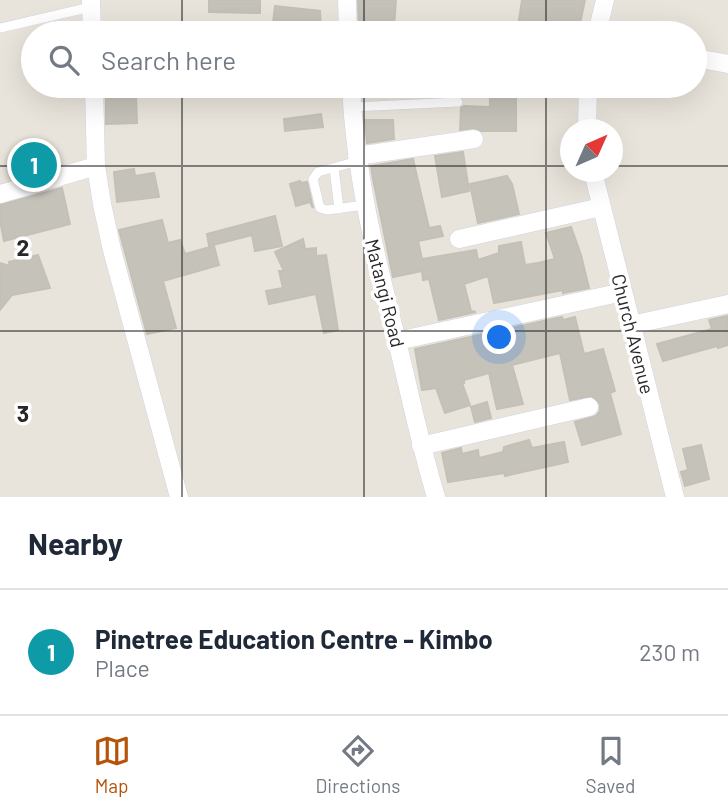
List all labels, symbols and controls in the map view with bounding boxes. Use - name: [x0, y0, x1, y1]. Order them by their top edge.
- search box: [21, 21, 707, 98]
- icon: search: [45, 41, 83, 79]
- text: Search here: [101, 44, 236, 75]
- north arrow: [560, 119, 623, 182]
- pin: 1: [11, 139, 57, 191]
- text: 2: [17, 233, 29, 261]
- street label: Matangi Road: [361, 236, 410, 349]
- street label: Church Avenue: [607, 271, 660, 396]
- your location: [482, 320, 516, 354]
- text: 3: [17, 399, 29, 427]
- text: Nearby: [28, 525, 123, 561]
- text: Pinetree Education Centre - Kimbo: [95, 623, 493, 654]
- text: 1: [47, 638, 55, 666]
- text: 230 m: [639, 638, 700, 666]
- text: Place: [95, 654, 150, 682]
- tab: Map: [93, 732, 131, 797]
- tab: Directions: [316, 732, 401, 797]
- tab: Saved: [586, 732, 635, 797]

